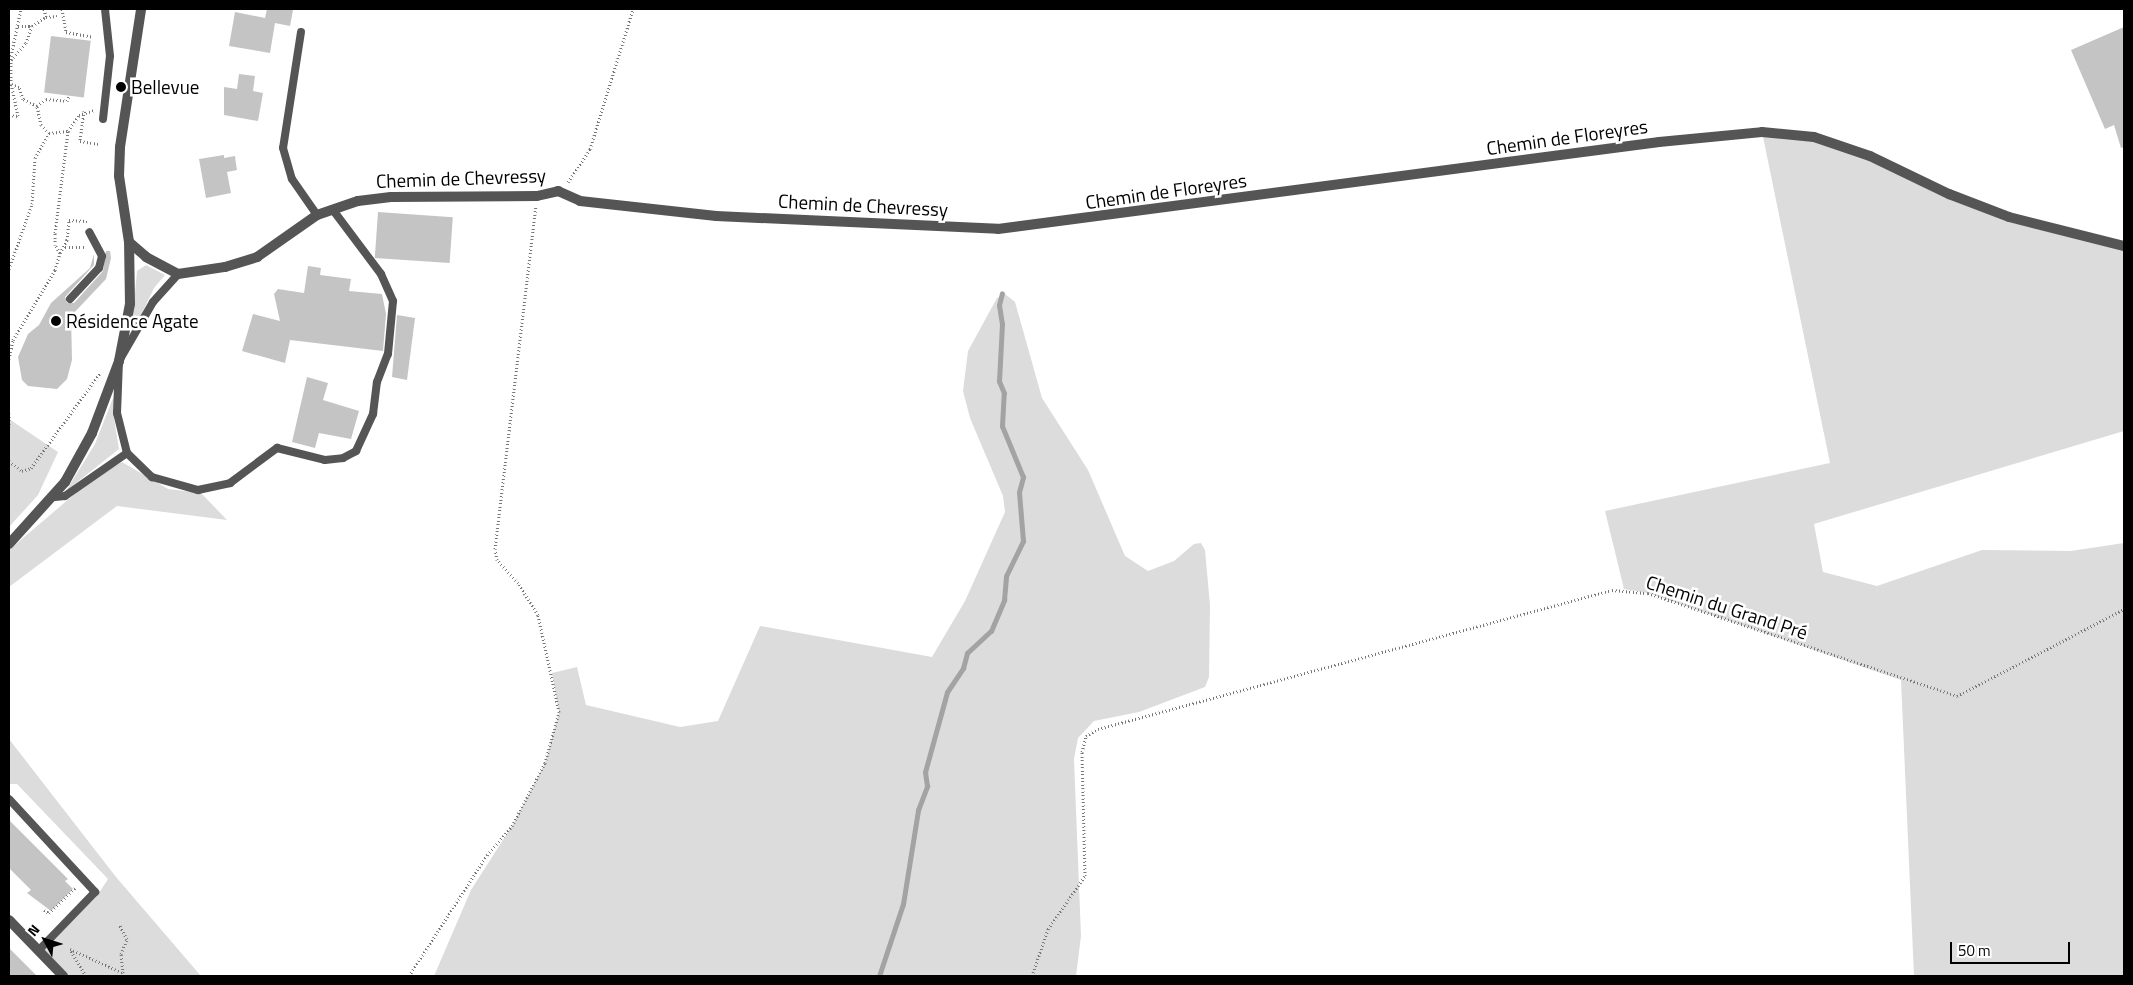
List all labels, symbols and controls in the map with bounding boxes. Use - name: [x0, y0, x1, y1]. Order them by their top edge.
- place label: Bellevue: [131, 76, 199, 98]
- marker: Bellevue: [115, 81, 127, 93]
- street label: Chemin de Floreyres: [1485, 114, 1649, 160]
- street label: Chemin de Chevressy: [376, 164, 546, 192]
- street label: Chemin de Floreyres: [1084, 168, 1248, 214]
- street label: Chemin de Chevressy: [777, 189, 949, 221]
- place label: Résidence Agate: [66, 310, 199, 332]
- marker: Résidence Agate: [50, 315, 62, 327]
- street label: Chemin du Grand Pré: [1643, 570, 1811, 644]
- north arrow: [20, 915, 70, 965]
- text: N: [22, 920, 44, 941]
- scale bar: [1953, 932, 2073, 964]
- text: 50 m: [1958, 939, 1991, 962]

